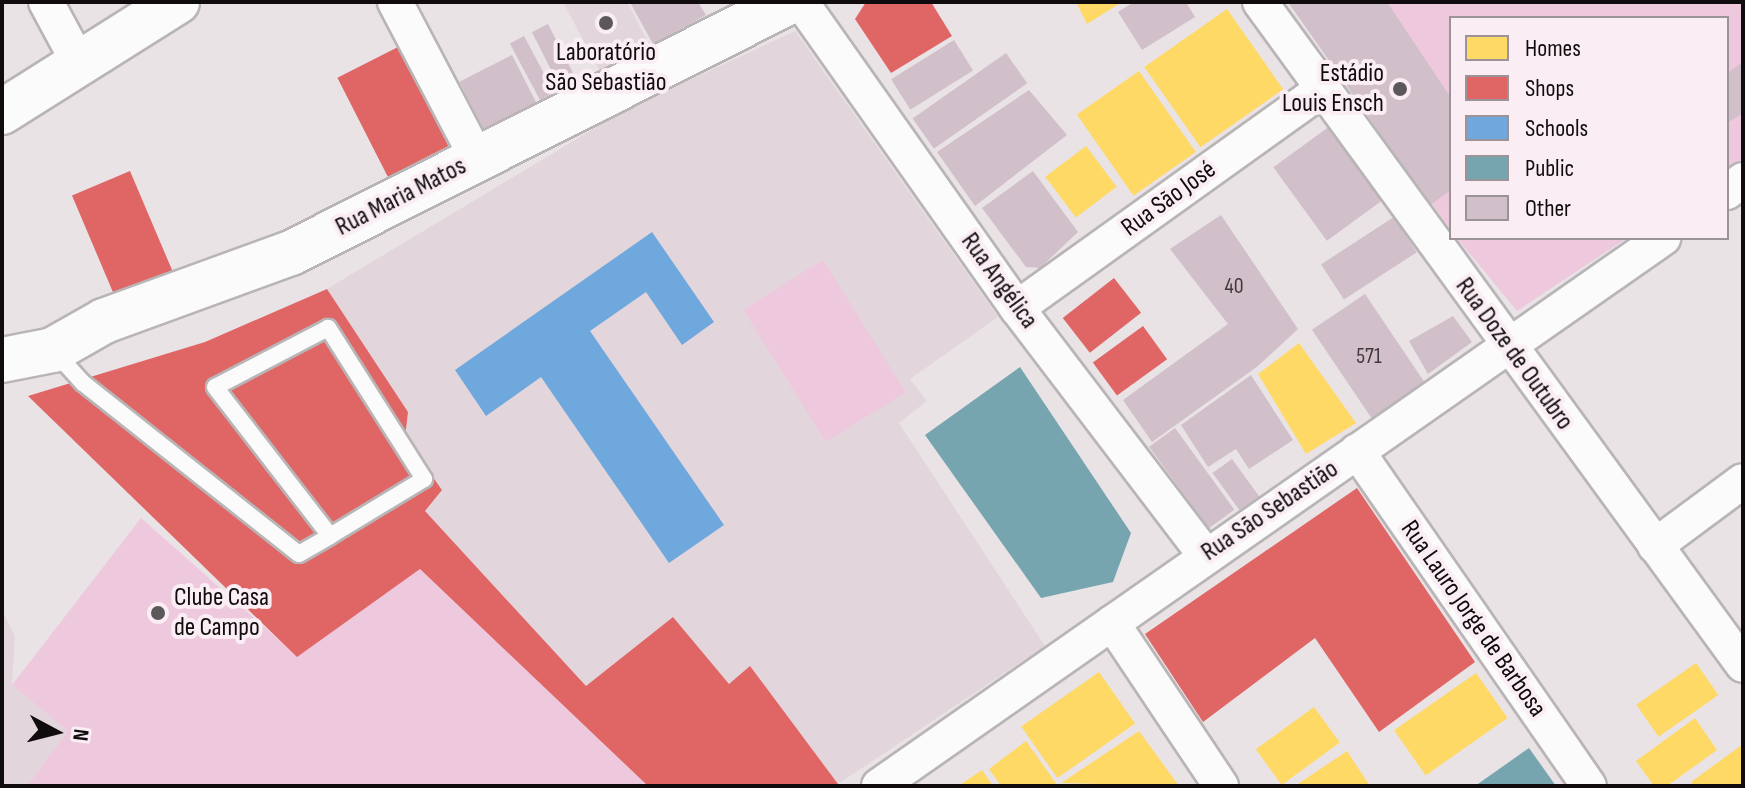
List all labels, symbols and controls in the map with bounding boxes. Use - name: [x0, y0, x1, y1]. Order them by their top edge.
- marker: Laboratório São Sebastião: [595, 12, 617, 34]
- legend: [1449, 16, 1729, 240]
- text: Homes: [1525, 34, 1581, 63]
- place label: Laboratório São Sebastião: [545, 37, 667, 98]
- place label: Estádio Louis Ensch: [1282, 58, 1384, 120]
- text: Shops: [1525, 74, 1574, 103]
- marker: Estádio Louis Ensch: [1391, 80, 1409, 98]
- text: Schools: [1525, 114, 1588, 143]
- street label: Rua Maria Matos: [331, 151, 471, 243]
- street label: Rua São José: [1116, 154, 1222, 244]
- text: Public: [1525, 154, 1574, 183]
- text: Other: [1525, 194, 1571, 223]
- street label: Rua Angélica: [954, 227, 1044, 335]
- street label: Rua Doze de Outubro: [1448, 272, 1580, 436]
- house number: 40: [1224, 274, 1244, 300]
- house number: 571: [1356, 344, 1382, 370]
- street label: Rua São Sebastião: [1196, 454, 1344, 568]
- street label: Rua Lauro Jorge de Barbosa: [1394, 515, 1552, 723]
- place label: Clube Casa de Campo: [174, 582, 269, 644]
- marker: Clube Casa de Campo: [149, 604, 167, 622]
- north arrow: [16, 692, 96, 772]
- text: N: [66, 728, 94, 742]

